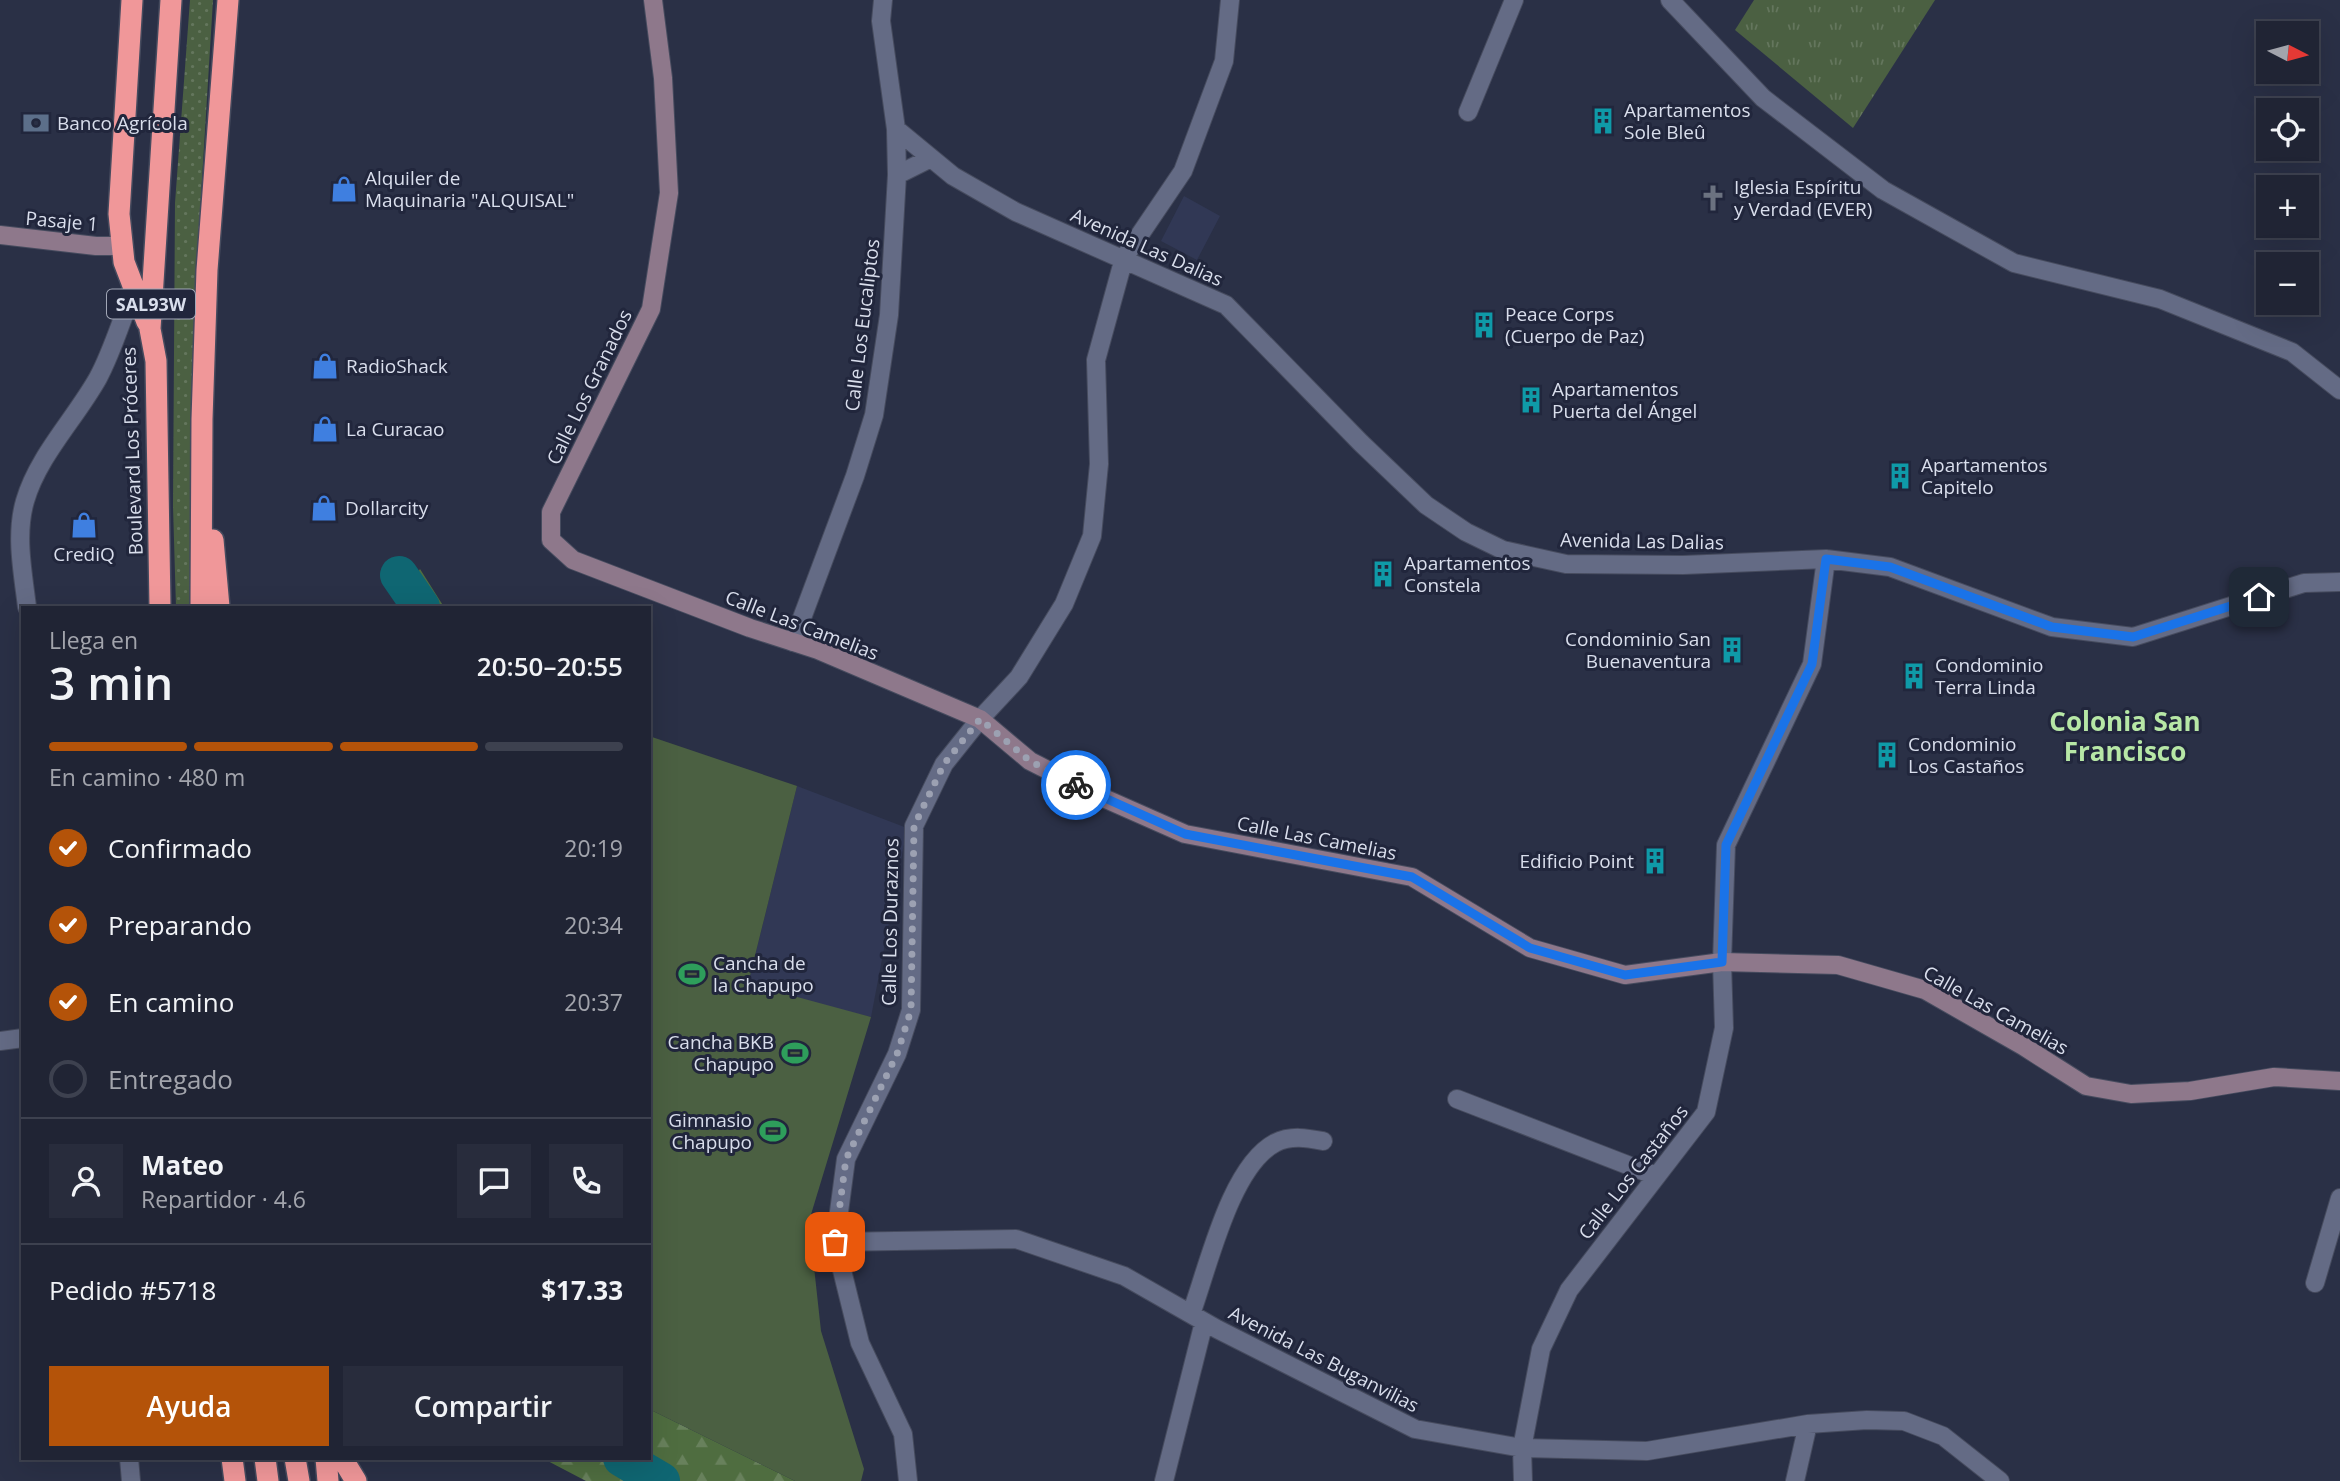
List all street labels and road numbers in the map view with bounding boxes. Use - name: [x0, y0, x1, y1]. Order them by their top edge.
- street label: Avenida Las Dalias: [1067, 202, 1227, 292]
- street label: Pasaje 1: [25, 205, 99, 237]
- street label: Calle Los Eucaliptos: [839, 237, 885, 413]
- road number: SAL93W: [107, 290, 195, 318]
- street label: Calle Los Granados: [540, 305, 638, 469]
- street label: Boulevard Los Próceres: [115, 346, 149, 556]
- street label: Avenida Las Dalias: [1560, 527, 1724, 555]
- street label: Calle Las Camelias: [722, 584, 882, 666]
- street label: Calle Las Camelias: [1235, 810, 1399, 866]
- street label: Calle Los Duraznos: [876, 838, 904, 1006]
- street label: Calle Las Camelias: [1919, 959, 2073, 1061]
- street label: Calle Los Castaños: [1572, 1099, 1694, 1245]
- street label: Avenida Las Buganvilias: [1224, 1300, 1424, 1418]

